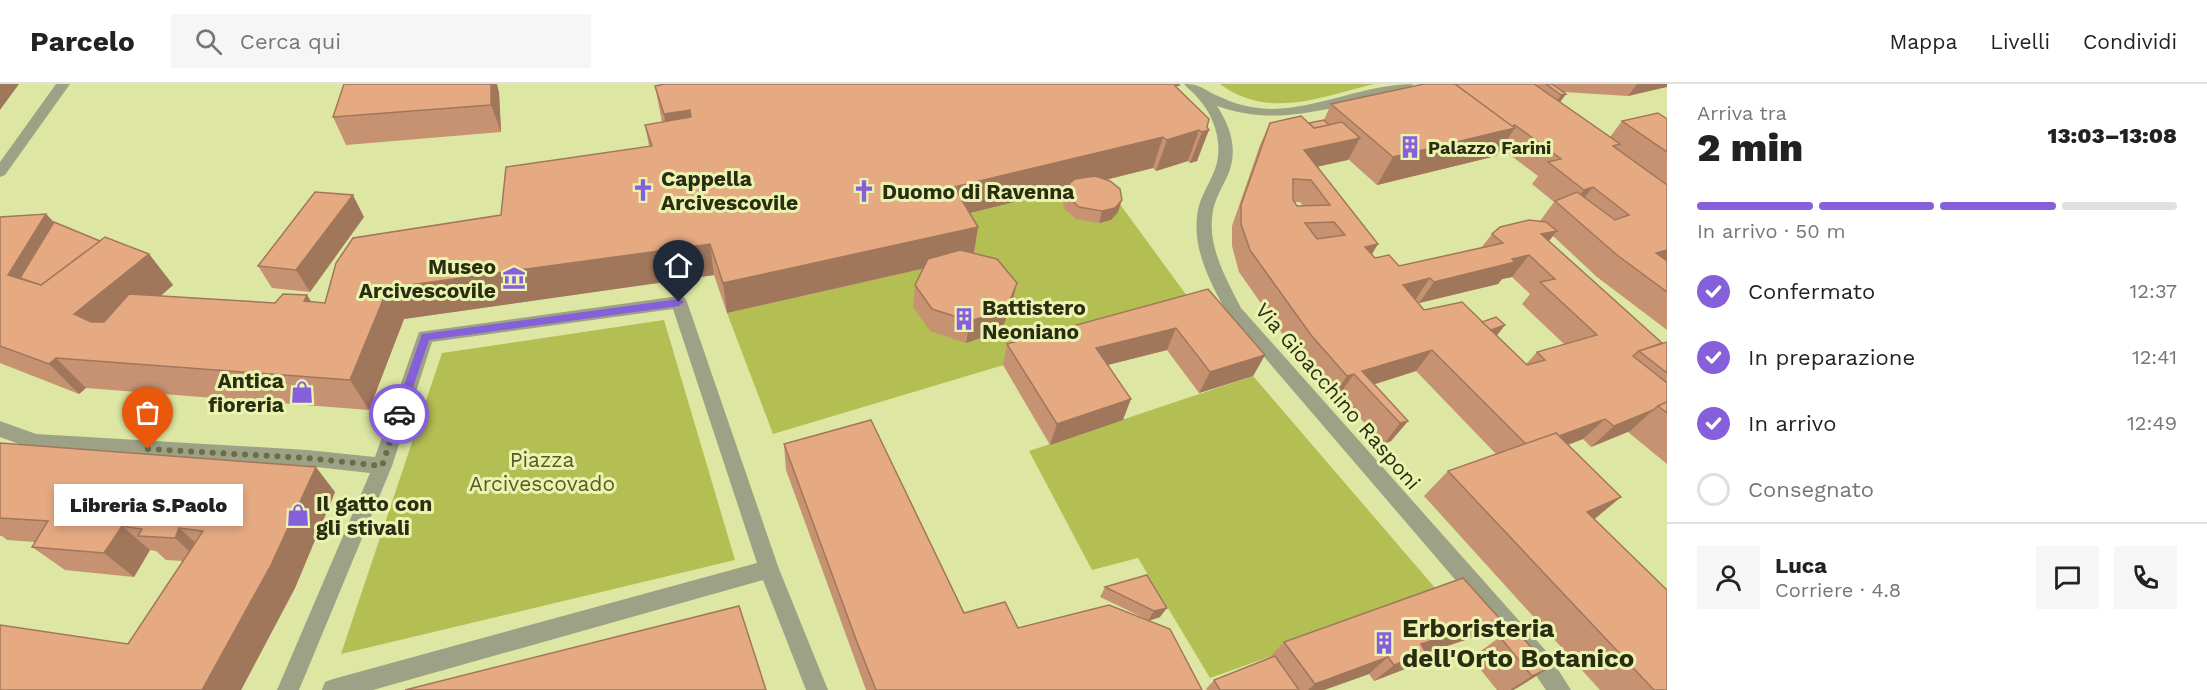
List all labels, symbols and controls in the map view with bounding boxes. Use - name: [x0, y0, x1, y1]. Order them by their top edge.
- search box: [171, 14, 591, 68]
- text: Parcelo: [30, 25, 135, 58]
- icon: search: [192, 25, 225, 58]
- text: Cerca qui: [240, 29, 341, 54]
- text: Mappa: [1889, 29, 1957, 54]
- text: Livelli: [1990, 29, 2050, 54]
- text: Condividi: [2083, 29, 2177, 54]
- text: Arriva tra: [1697, 101, 1787, 125]
- text: 13:03–13:08: [2048, 123, 2177, 148]
- text: 2 min: [1697, 125, 1803, 170]
- building icon: Palazzo Farini: [1397, 134, 1423, 160]
- place label: Palazzo Farini: [1428, 137, 1551, 158]
- place label: Cappella Arcivescovile: [661, 166, 798, 215]
- church icon: Cappella Arcivescovile: [630, 177, 656, 203]
- church icon: Duomo di Ravenna: [851, 178, 877, 204]
- place label: Duomo di Ravenna: [882, 179, 1075, 204]
- text: In arrivo · 50 m: [1697, 219, 1846, 243]
- pin: [653, 240, 704, 302]
- icon: home: [662, 249, 695, 282]
- place label: Museo Arcivescovile: [359, 254, 496, 303]
- museum icon: Museo Arcivescovile: [501, 265, 527, 291]
- icon: check: [1697, 275, 1730, 308]
- text: Confermato: [1748, 279, 1875, 304]
- text: 12:37: [2130, 279, 2177, 303]
- place label: Battistero Neoniano: [982, 295, 1086, 344]
- street label: Via Gioacchino Rasponi: [1250, 298, 1426, 494]
- building icon: Battistero Neoniano: [951, 306, 977, 332]
- icon: check: [1697, 341, 1730, 374]
- text: In preparazione: [1748, 345, 1915, 370]
- text: 12:41: [2132, 345, 2177, 369]
- place label: Antica fioreria: [208, 368, 285, 417]
- shop icon: Antica fioreria: [289, 379, 315, 405]
- courier: [369, 384, 429, 444]
- pin: [122, 387, 173, 449]
- icon: bag: [131, 396, 164, 429]
- icon: car: [383, 398, 416, 431]
- icon: check: [1697, 407, 1730, 440]
- text: In arrivo: [1748, 411, 1836, 436]
- text: 12:49: [2127, 411, 2177, 435]
- park label: Piazza Arcivescovado: [469, 447, 615, 496]
- text: Consegnato: [1748, 477, 1874, 502]
- callout: Libreria S.Paolo: [54, 485, 243, 527]
- place label: Il gatto con gli stivali: [316, 491, 432, 540]
- text: Libreria S.Paolo: [70, 493, 227, 517]
- shop icon: Il gatto con gli stivali: [285, 502, 311, 528]
- button: person: [1697, 546, 1760, 609]
- button: chat: [2036, 546, 2099, 609]
- button: phone: [2114, 546, 2177, 609]
- text: Luca: [1775, 553, 1827, 578]
- text: Corriere · 4.8: [1775, 578, 1901, 602]
- place label: Erboristeria dell'Orto Botanico: [1402, 613, 1634, 673]
- building icon: Erboristeria dell'Orto Botanico: [1371, 630, 1397, 656]

